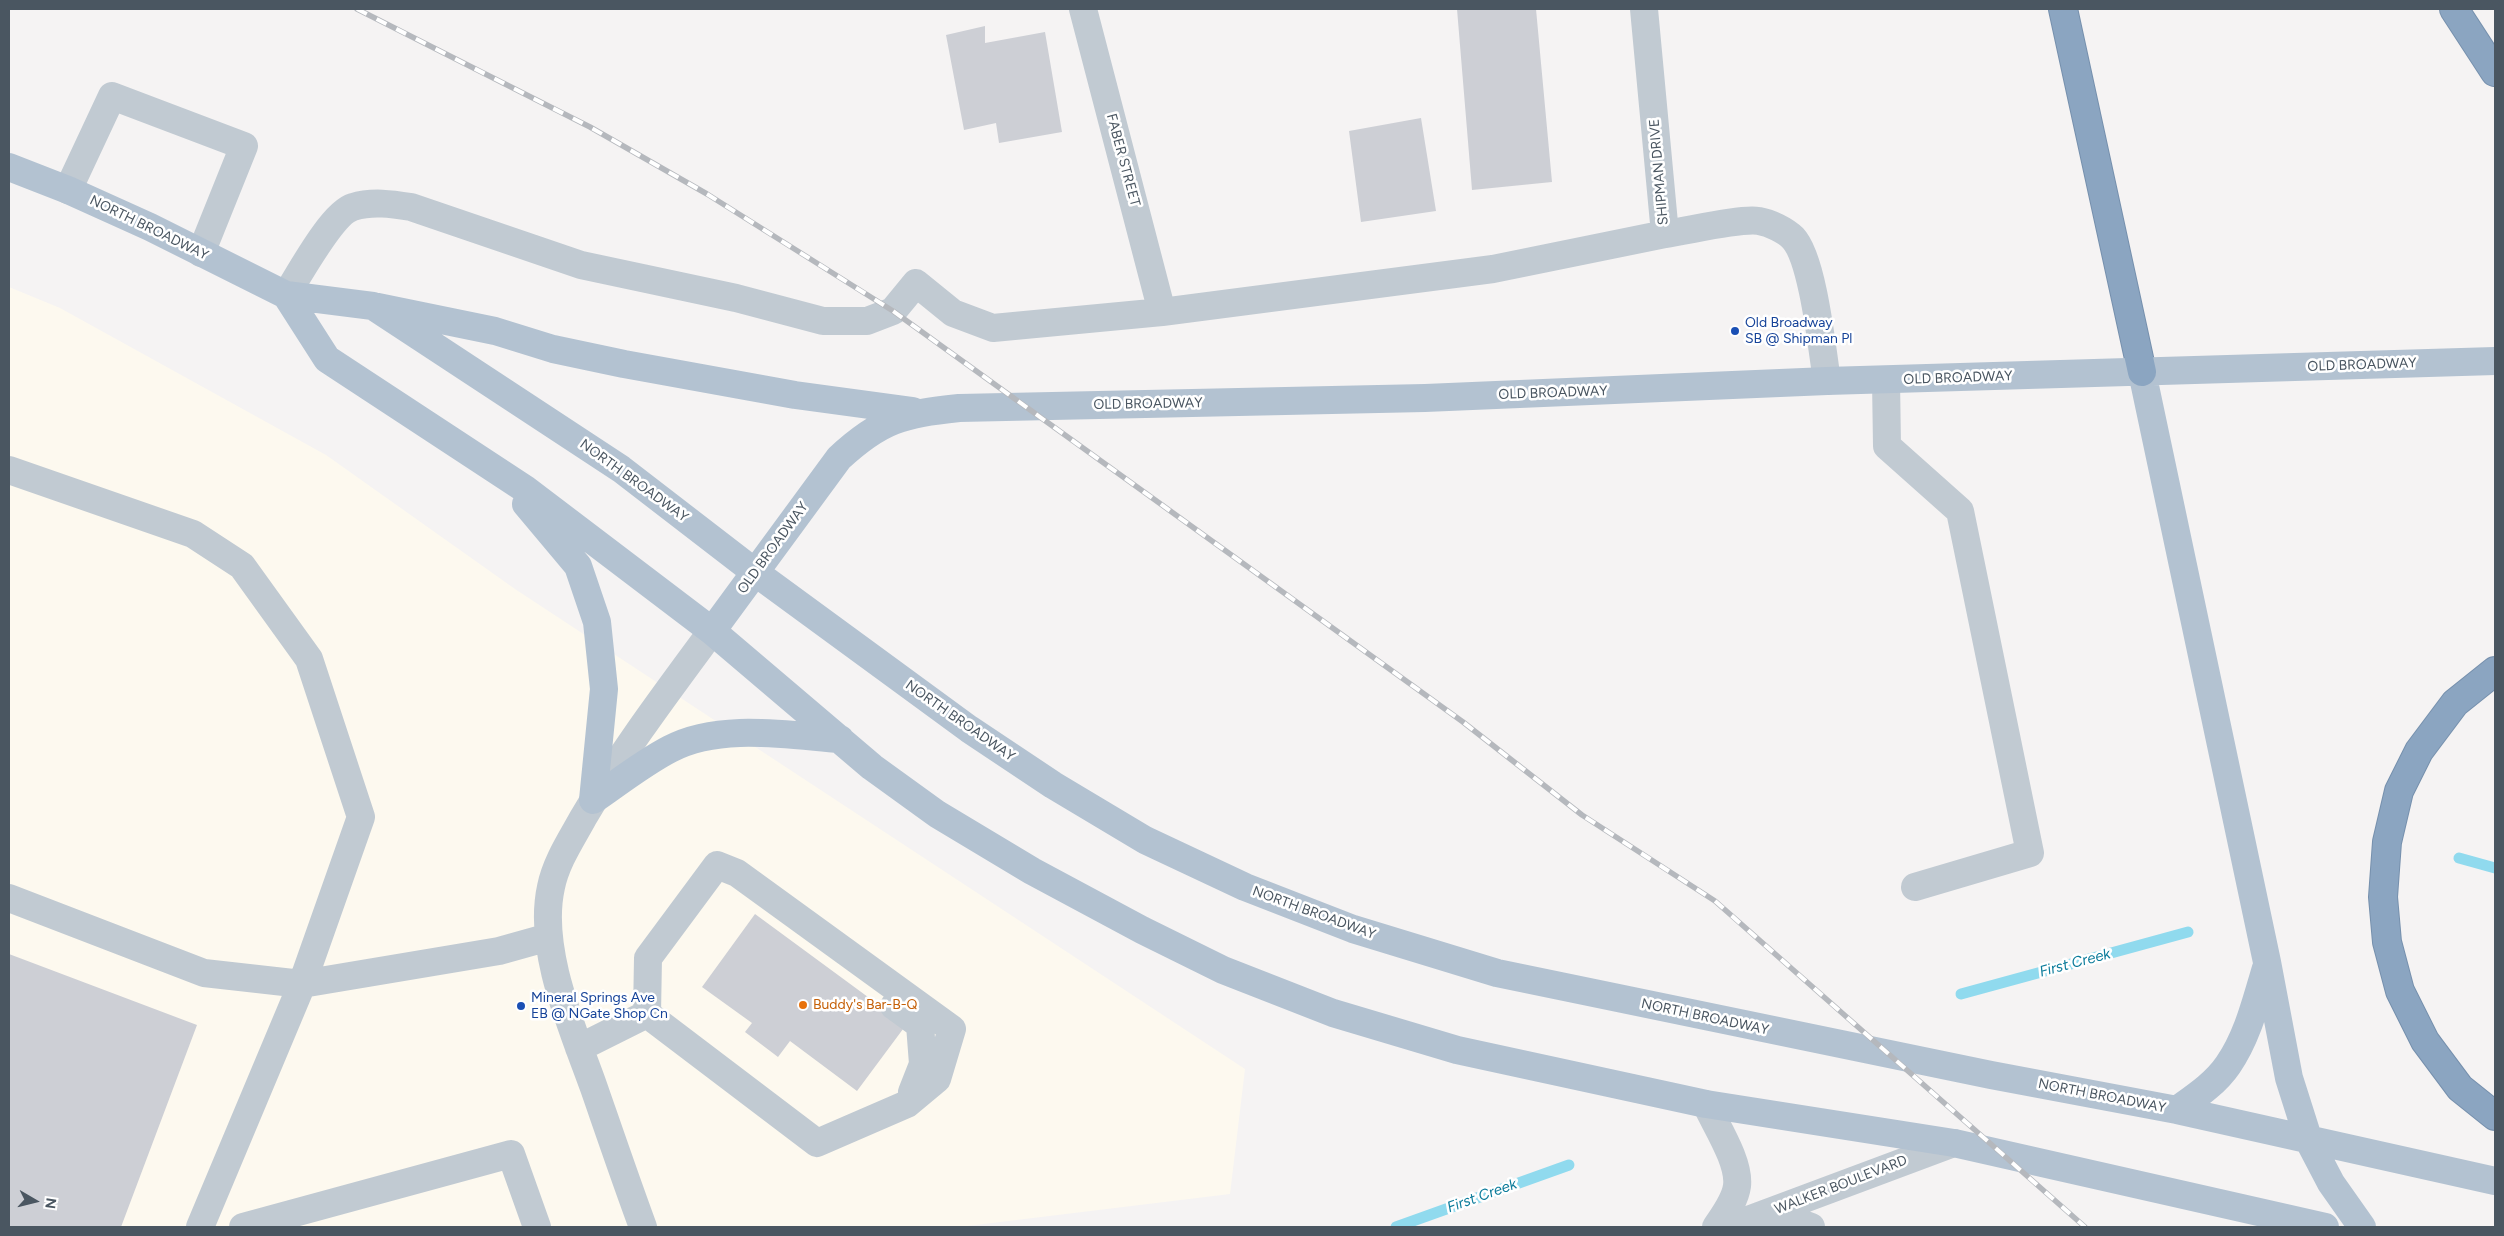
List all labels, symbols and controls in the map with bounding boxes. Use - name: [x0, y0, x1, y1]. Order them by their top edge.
- street label: FABER STREET: [1103, 112, 1143, 208]
- street label: SHIPMAN DRIVE: [1646, 118, 1672, 226]
- street label: NORTH BROADWAY: [87, 192, 211, 264]
- place label: Old Broadway SB @ Shipman Pl: [1745, 315, 1852, 348]
- marker: Old Broadway SB @ Shipman Pl: [1729, 325, 1741, 337]
- street label: OLD BROADWAY: [2307, 355, 2417, 375]
- street label: OLD BROADWAY: [1903, 368, 2013, 388]
- street label: OLD BROADWAY: [1498, 383, 1608, 403]
- street label: OLD BROADWAY: [1093, 395, 1203, 413]
- street label: NORTH BROADWAY: [576, 436, 692, 526]
- street label: OLD BROADWAY: [734, 499, 812, 597]
- street label: NORTH BROADWAY: [902, 677, 1018, 765]
- street label: NORTH BROADWAY: [1250, 883, 1378, 943]
- water label: First Creek: [2037, 945, 2113, 981]
- place label: Mineral Springs Ave EB @ NGate Shop Cn: [531, 990, 668, 1022]
- street label: NORTH BROADWAY: [1640, 995, 1770, 1039]
- place label: Buddy's Bar-B-Q: [813, 997, 917, 1013]
- marker: Buddy's Bar-B-Q: [797, 999, 809, 1011]
- marker: Mineral Springs Ave EB @ NGate Shop Cn: [515, 1000, 527, 1012]
- street label: NORTH BROADWAY: [2037, 1075, 2167, 1117]
- street label: WALKER BOULEVARD: [1772, 1152, 1910, 1218]
- water label: First Creek: [1445, 1175, 1519, 1217]
- north arrow: [10, 1176, 60, 1226]
- text: N: [41, 1197, 60, 1210]

